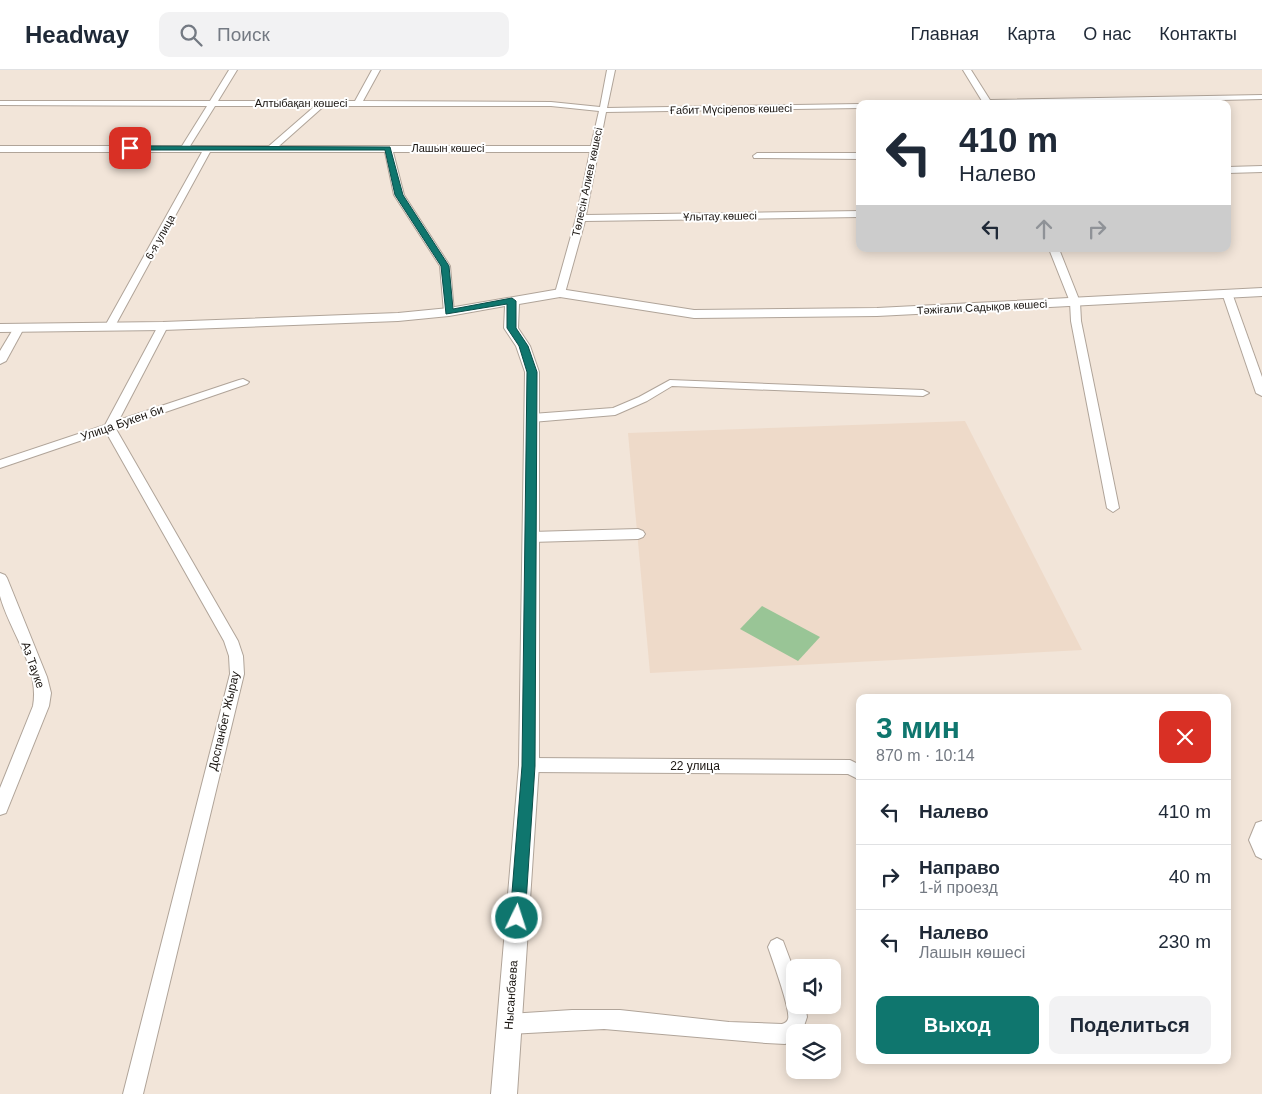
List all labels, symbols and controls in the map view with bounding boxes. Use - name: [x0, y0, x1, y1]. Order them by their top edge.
- search box: [159, 12, 509, 57]
- text: Headway: [25, 21, 129, 48]
- icon: search: [177, 21, 205, 49]
- text: Поиск: [217, 24, 270, 45]
- text: Главная: [911, 24, 979, 44]
- text: Карта: [1007, 24, 1055, 44]
- text: О нас: [1083, 24, 1131, 44]
- text: Контакты: [1159, 24, 1237, 44]
- street label: Алтыбақан көшесі: [255, 97, 347, 109]
- street label: Ғабит Мүсірепов көшесi: [670, 102, 792, 116]
- icon: left: [876, 120, 941, 185]
- text: 410 m: [959, 120, 1058, 159]
- street label: Төлесін Алиев көшесі: [570, 126, 604, 238]
- pin: [109, 127, 151, 169]
- icon: arrive: [116, 134, 144, 162]
- street label: Лашын көшесі: [411, 142, 485, 154]
- text: Налево: [959, 161, 1036, 186]
- street label: Ұлытау көшесi: [683, 209, 757, 223]
- street label: 6-я улица: [143, 212, 178, 261]
- icon: left: [977, 215, 1005, 243]
- icon: ahead: [1030, 215, 1058, 243]
- icon: right: [1083, 215, 1111, 243]
- street label: Тәжіғали Садықов көшесі: [917, 298, 1047, 316]
- street label: Улица Букен би: [79, 402, 165, 444]
- street label: Аз Тауке: [19, 640, 48, 690]
- street label: Доспанбет Жырау: [206, 670, 242, 772]
- text: 3 мин: [876, 711, 960, 744]
- button: close: [1159, 711, 1211, 763]
- text: 870 m · 10:14: [876, 747, 975, 764]
- street label: 22 улица: [670, 759, 720, 773]
- icon: left: [876, 798, 904, 826]
- text: Налево: [919, 801, 989, 822]
- text: 410 m: [1158, 801, 1211, 822]
- text: Направо: [919, 857, 1000, 878]
- icon: right: [876, 863, 904, 891]
- text: 40 m: [1169, 866, 1211, 887]
- text: 1-й проезд: [919, 879, 998, 896]
- position arrow: [490, 891, 542, 943]
- text: Налево: [919, 922, 989, 943]
- icon: left: [876, 928, 904, 956]
- text: 230 m: [1158, 931, 1211, 952]
- text: Лашын көшесі: [919, 944, 1025, 961]
- map controls: [786, 959, 841, 1079]
- button: sound: [786, 959, 841, 1014]
- street label: Нысанбаева: [502, 960, 520, 1030]
- button: Выход: [876, 996, 1039, 1054]
- button: Поделиться: [1049, 996, 1211, 1054]
- button: layers: [786, 1024, 841, 1079]

